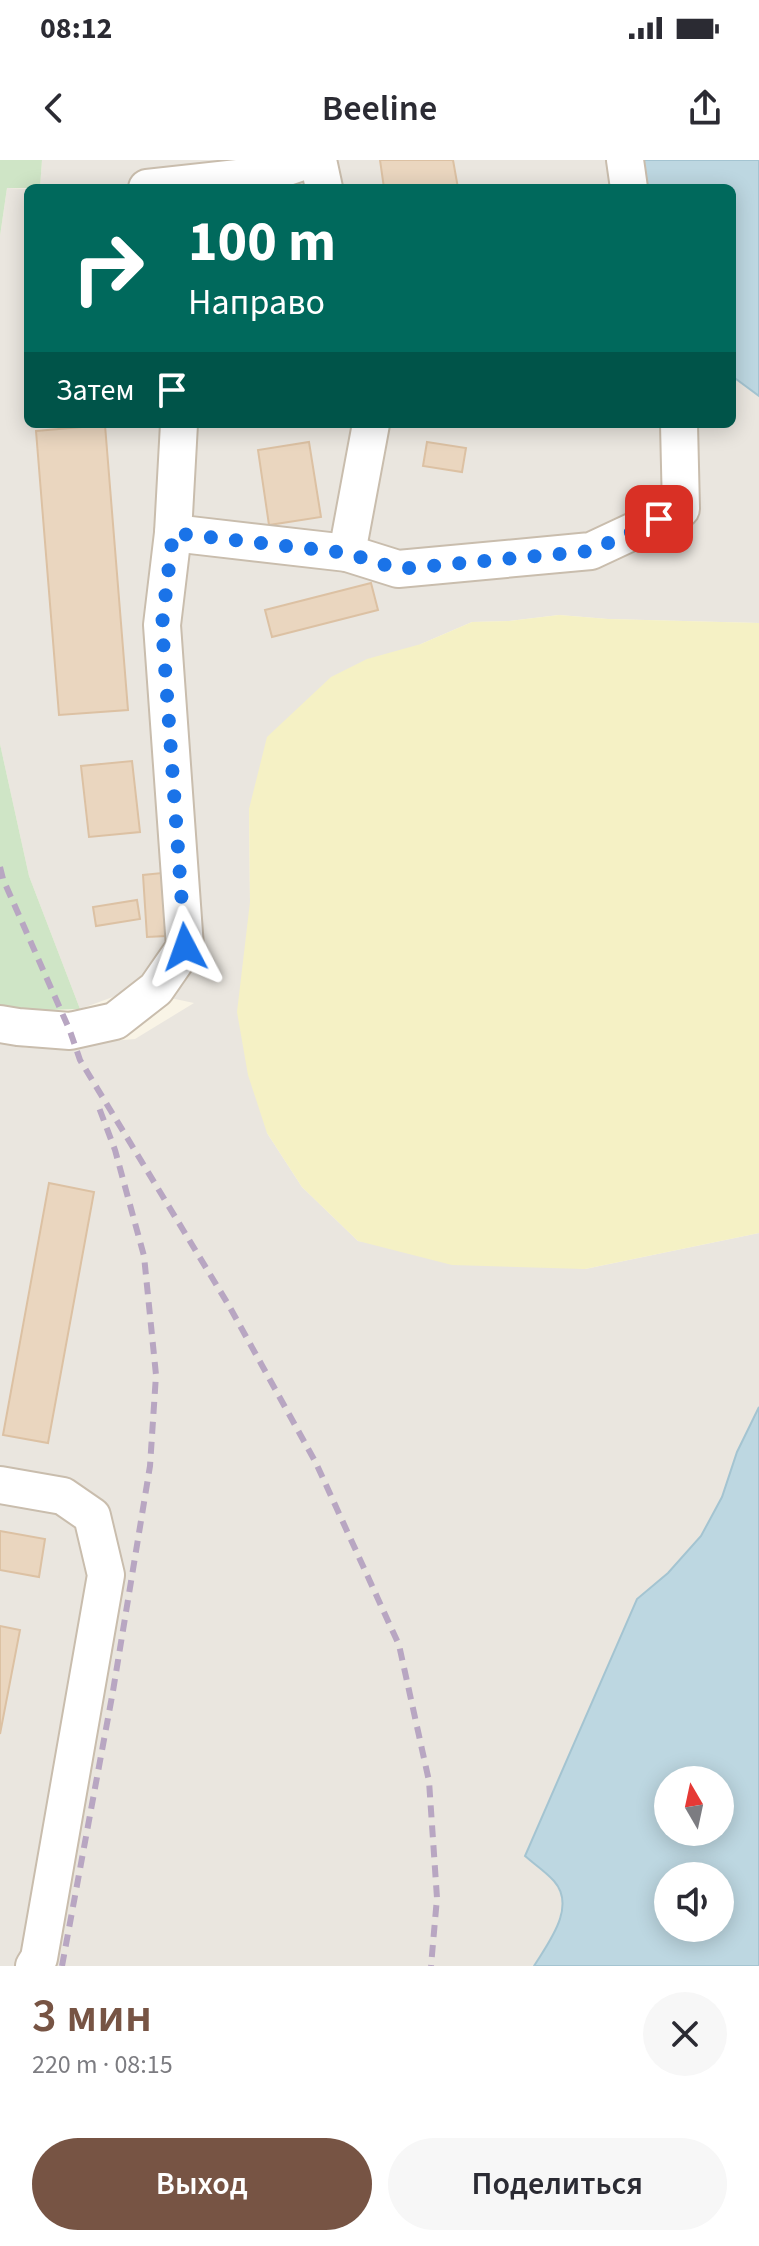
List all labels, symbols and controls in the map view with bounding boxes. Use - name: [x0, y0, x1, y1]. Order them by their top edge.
- text: 08:12: [40, 7, 112, 50]
- text: Beeline: [322, 83, 437, 134]
- icon: back: [32, 86, 76, 130]
- icon: share: [683, 86, 727, 130]
- text: 100 m: [188, 203, 336, 282]
- icon: right: [56, 216, 160, 320]
- text: Направо: [188, 277, 325, 328]
- icon: arrive: [150, 368, 194, 412]
- text: Затем: [56, 369, 134, 412]
- pin: [625, 485, 693, 553]
- icon: arrive: [637, 497, 681, 541]
- position arrow: [143, 905, 227, 989]
- north arrow: [654, 1766, 734, 1846]
- map controls: [654, 1766, 734, 1942]
- button: sound: [654, 1862, 734, 1942]
- text: 3 мин: [32, 1982, 152, 2050]
- button: close: [643, 1992, 727, 2076]
- text: 220 m · 08:15: [32, 2046, 173, 2083]
- button: Выход: [32, 2138, 372, 2230]
- button: Поделиться: [388, 2138, 727, 2230]

